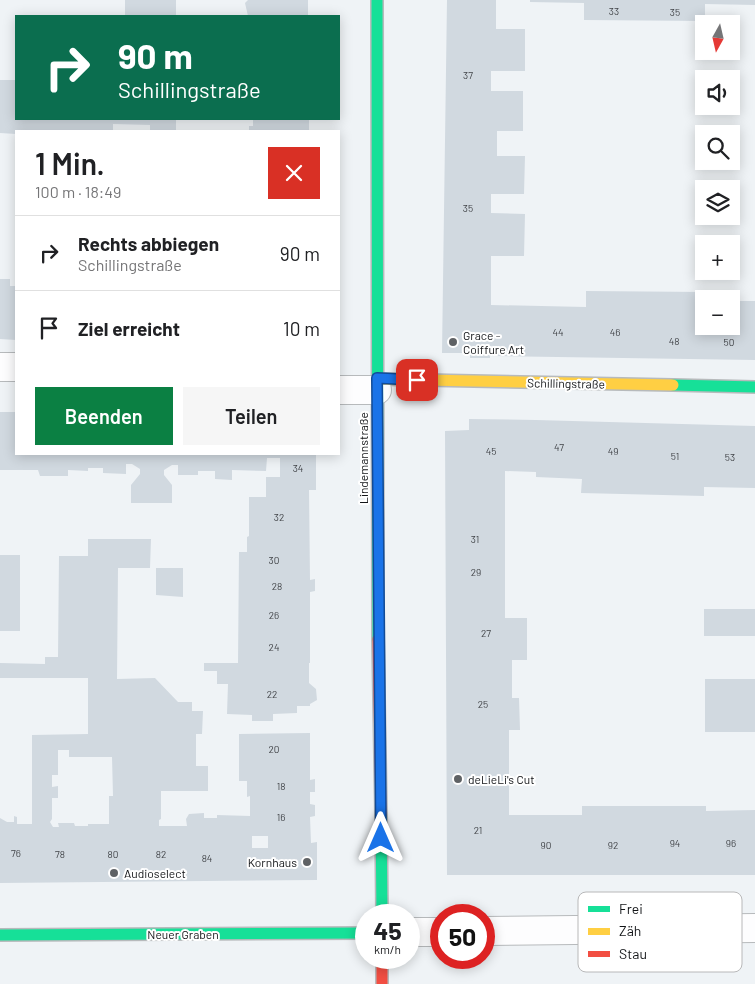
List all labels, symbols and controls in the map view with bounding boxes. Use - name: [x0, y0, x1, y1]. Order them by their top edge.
- house number: 33: [609, 5, 619, 17]
- house number: 35: [670, 6, 680, 18]
- north arrow: [695, 15, 740, 60]
- map controls: [695, 15, 740, 335]
- text: 90 m: [118, 34, 193, 76]
- icon: right: [35, 35, 100, 100]
- house number: 37: [463, 69, 473, 81]
- button: sound: [695, 70, 740, 115]
- text: Schillingstraße: [118, 76, 261, 102]
- button: search: [695, 125, 740, 170]
- text: 1 Min.: [35, 145, 105, 181]
- button: close: [268, 147, 320, 199]
- button: layers: [695, 180, 740, 225]
- text: 100 m · 18:49: [35, 182, 121, 201]
- house number: 35: [463, 202, 473, 214]
- text: Rechts abbiegen: [78, 232, 219, 255]
- button: +: [695, 235, 740, 280]
- icon: right: [35, 239, 63, 267]
- text: 90 m: [280, 242, 320, 265]
- text: Schillingstraße: [78, 255, 182, 274]
- button: −: [695, 290, 740, 335]
- icon: arrive: [35, 314, 63, 342]
- text: Ziel erreicht: [78, 317, 180, 340]
- text: 10 m: [283, 317, 320, 340]
- house number: 44: [552, 326, 564, 338]
- house number: 46: [610, 326, 620, 338]
- place label: Grace - Coiffure Art: [463, 328, 524, 356]
- house number: 48: [669, 335, 679, 347]
- marker: Grace - Coiffure Art: [447, 336, 459, 348]
- house number: 50: [724, 336, 734, 348]
- pin: [396, 359, 438, 401]
- icon: arrive: [403, 366, 431, 394]
- street label: Schillingstraße: [527, 375, 605, 391]
- button: Beenden: [35, 387, 173, 445]
- button: Teilen: [183, 387, 320, 445]
- street label: Lindemannstraße: [356, 412, 370, 504]
- house number: 47: [554, 441, 564, 453]
- house number: 45: [486, 445, 496, 457]
- house number: 49: [608, 445, 618, 457]
- house number: 51: [671, 450, 679, 462]
- house number: 53: [725, 451, 735, 463]
- house number: 34: [293, 462, 303, 474]
- house number: 32: [274, 511, 284, 523]
- house number: 31: [471, 533, 479, 545]
- house number: 30: [269, 554, 279, 566]
- house number: 29: [471, 566, 481, 578]
- house number: 28: [272, 580, 282, 592]
- house number: 26: [269, 609, 279, 621]
- house number: 27: [481, 627, 491, 639]
- house number: 24: [269, 641, 279, 653]
- house number: 22: [267, 688, 277, 700]
- house number: 25: [478, 698, 488, 710]
- house number: 20: [268, 743, 280, 755]
- place label: deLieLi's Cut: [468, 772, 535, 786]
- marker: deLieLi's Cut: [452, 773, 464, 785]
- house number: 18: [277, 780, 285, 792]
- house number: 16: [277, 811, 285, 823]
- position arrow: [354, 811, 406, 863]
- house number: 21: [474, 824, 482, 836]
- house number: 94: [670, 837, 680, 849]
- house number: 96: [726, 837, 736, 849]
- house number: 90: [541, 839, 551, 851]
- house number: 92: [608, 839, 618, 851]
- house number: 76: [11, 847, 21, 859]
- house number: 78: [55, 848, 65, 860]
- house number: 80: [108, 848, 118, 860]
- house number: 82: [156, 848, 166, 860]
- house number: 84: [202, 852, 212, 864]
- place label: Kornhaus: [248, 855, 297, 869]
- marker: Kornhaus: [301, 856, 313, 868]
- place label: Audioselect: [124, 866, 186, 880]
- marker: Audioselect: [108, 867, 120, 879]
- legend: [578, 892, 742, 972]
- text: Frei: [619, 900, 643, 917]
- speed limit sign: 50: [430, 904, 495, 969]
- text: 45: [373, 915, 402, 945]
- text: Zäh: [619, 922, 641, 939]
- street label: Neuer Graben: [147, 927, 219, 941]
- text: km/h: [374, 942, 401, 956]
- text: Stau: [619, 945, 647, 962]

